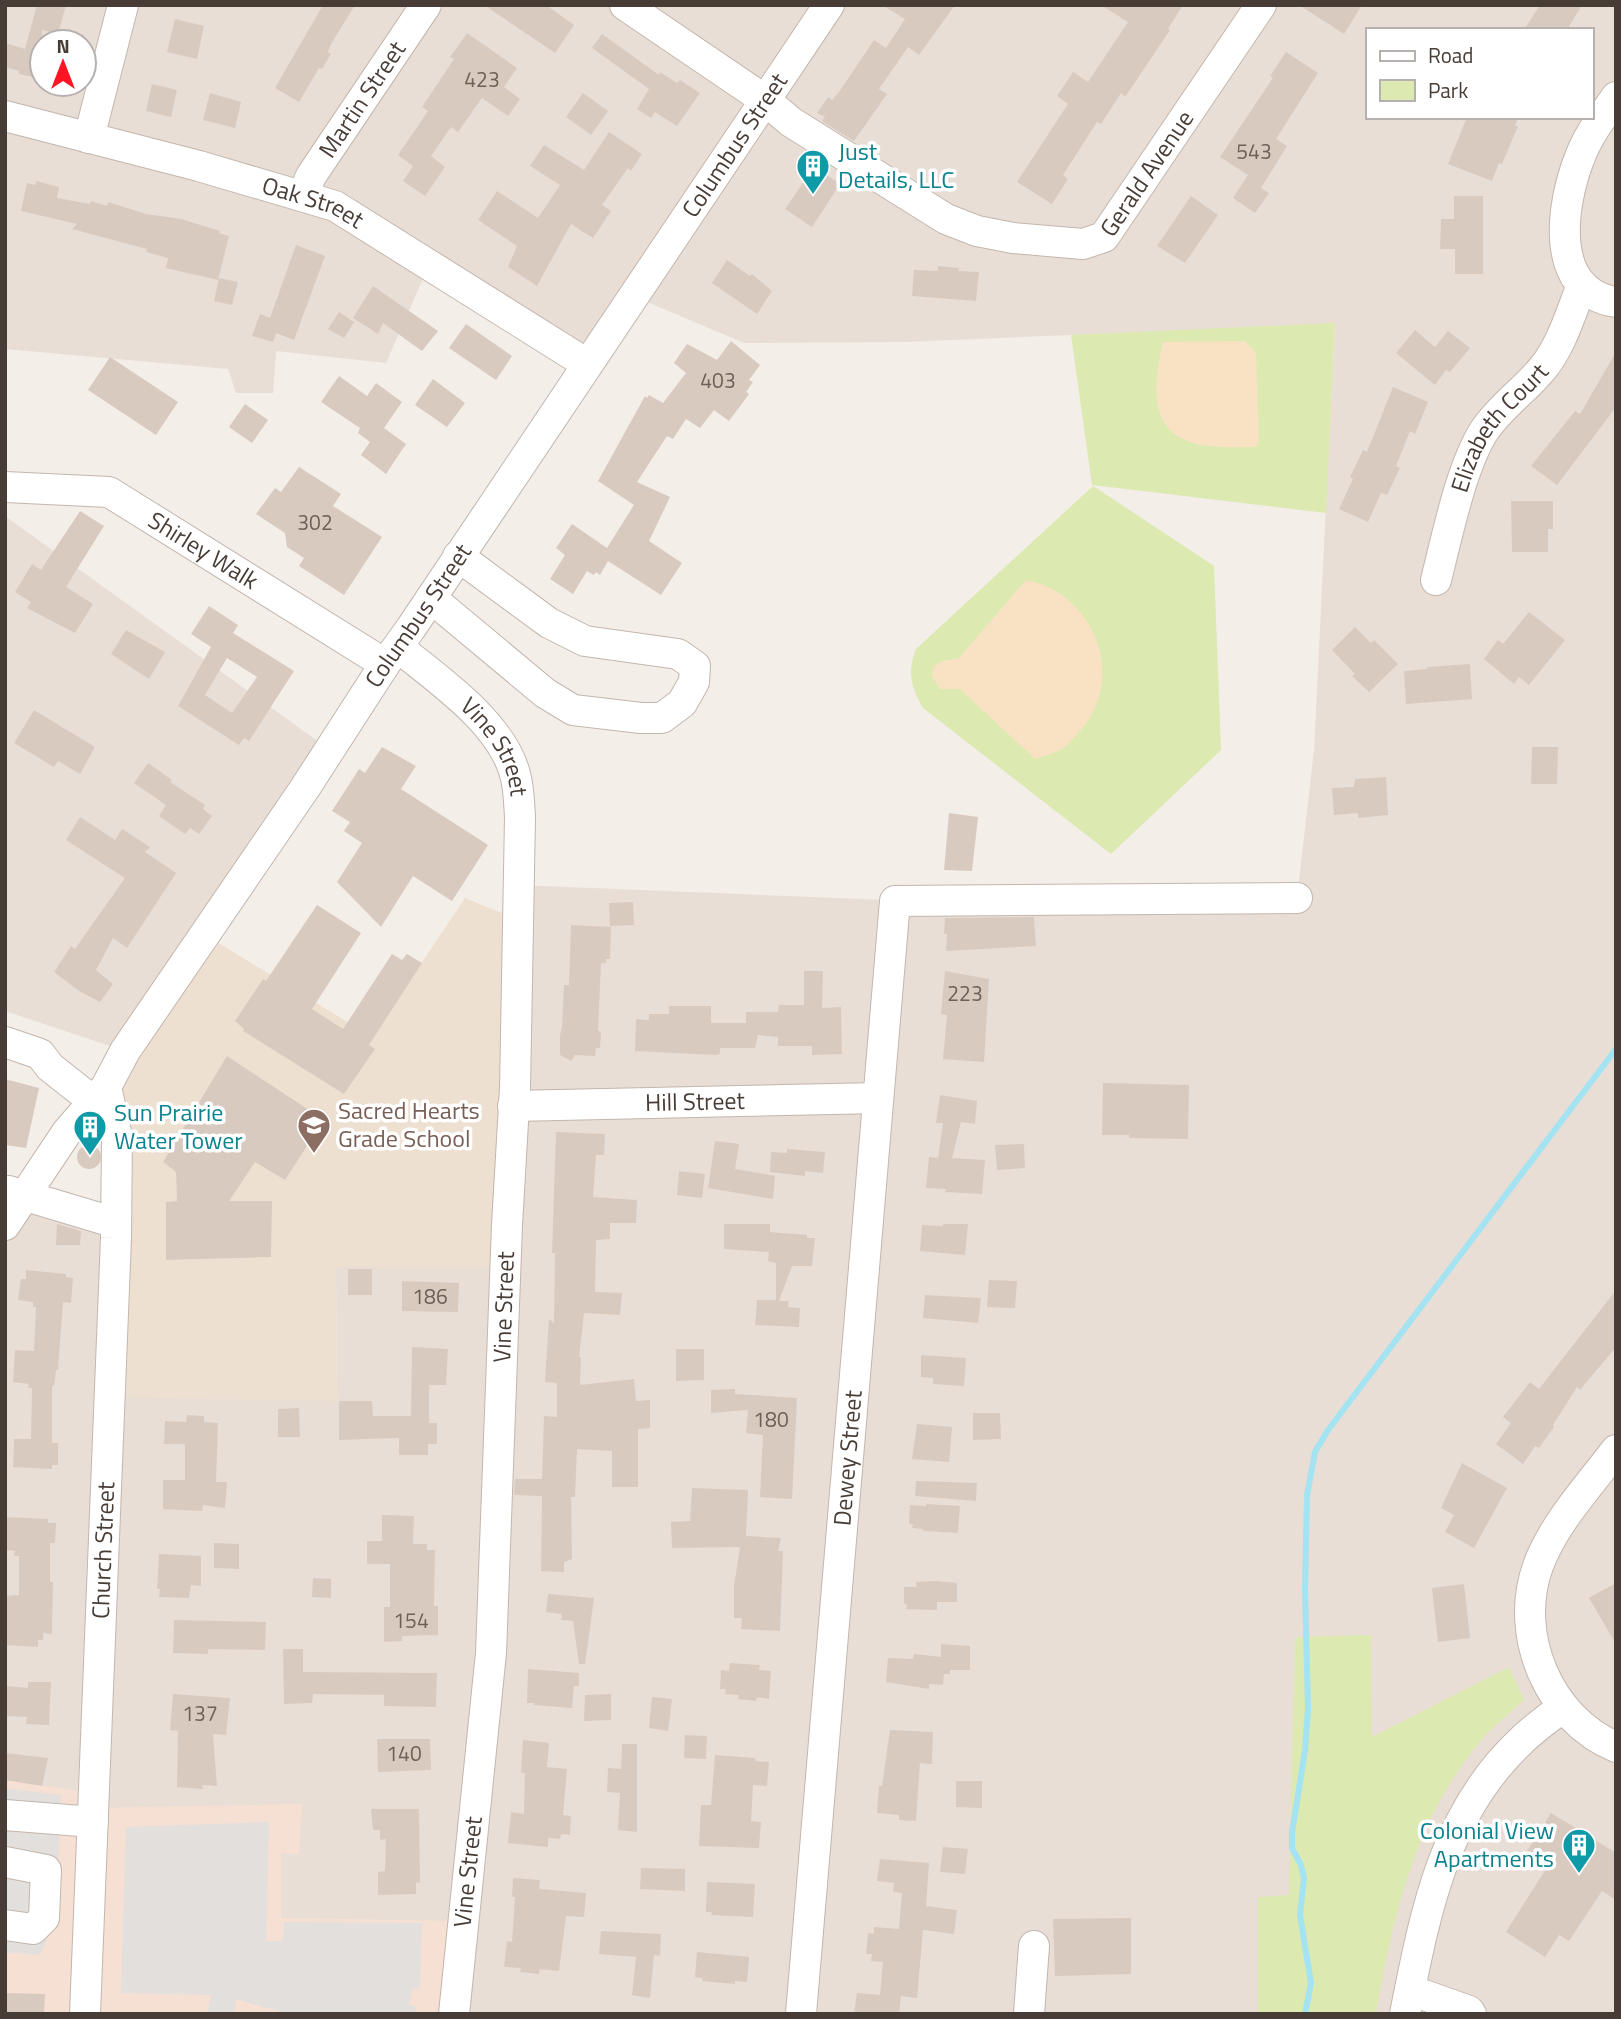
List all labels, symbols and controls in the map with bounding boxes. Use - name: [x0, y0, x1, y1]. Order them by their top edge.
- north arrow: [28, 28, 98, 98]
- legend: [1366, 28, 1593, 119]
- text: N: [56, 31, 70, 60]
- street label: Martin Street: [309, 33, 414, 165]
- text: Road: [1428, 39, 1473, 71]
- house number: 423: [464, 63, 500, 95]
- street label: Columbus Street: [672, 65, 796, 224]
- text: Park: [1428, 74, 1468, 106]
- street label: Gerald Avenue: [1090, 103, 1202, 244]
- place label: Just Details, LLC: [838, 133, 954, 197]
- house number: 543: [1236, 135, 1272, 167]
- building icon: Just Details, LLC: [794, 147, 832, 196]
- street label: Oak Street: [258, 166, 372, 237]
- street label: Elizabeth Court: [1441, 354, 1557, 497]
- house number: 403: [700, 364, 736, 396]
- street label: Shirley Walk: [142, 502, 266, 598]
- house number: 302: [297, 506, 333, 538]
- street label: Columbus Street: [355, 535, 480, 694]
- street label: Vine Street: [453, 688, 538, 798]
- house number: 223: [947, 977, 983, 1009]
- street label: Hill Street: [645, 1082, 746, 1120]
- place label: Sacred Hearts Grade School: [338, 1092, 480, 1156]
- place label: Sun Prairie Water Tower: [114, 1094, 243, 1158]
- school or university icon: Sacred Hearts Grade School: [295, 1106, 333, 1155]
- building icon: Sun Prairie Water Tower: [71, 1108, 109, 1157]
- street label: Vine Street: [483, 1250, 523, 1363]
- house number: 186: [412, 1280, 448, 1312]
- street label: Dewey Street: [823, 1388, 871, 1527]
- house number: 180: [753, 1403, 789, 1435]
- street label: Church Street: [82, 1480, 123, 1620]
- house number: 154: [393, 1604, 429, 1636]
- house number: 137: [182, 1697, 218, 1729]
- house number: 140: [386, 1737, 422, 1769]
- place label: Colonial View Apartments: [1420, 1812, 1554, 1876]
- street label: Vine Street: [443, 1814, 491, 1929]
- building icon: Colonial View Apartments: [1560, 1826, 1598, 1875]

